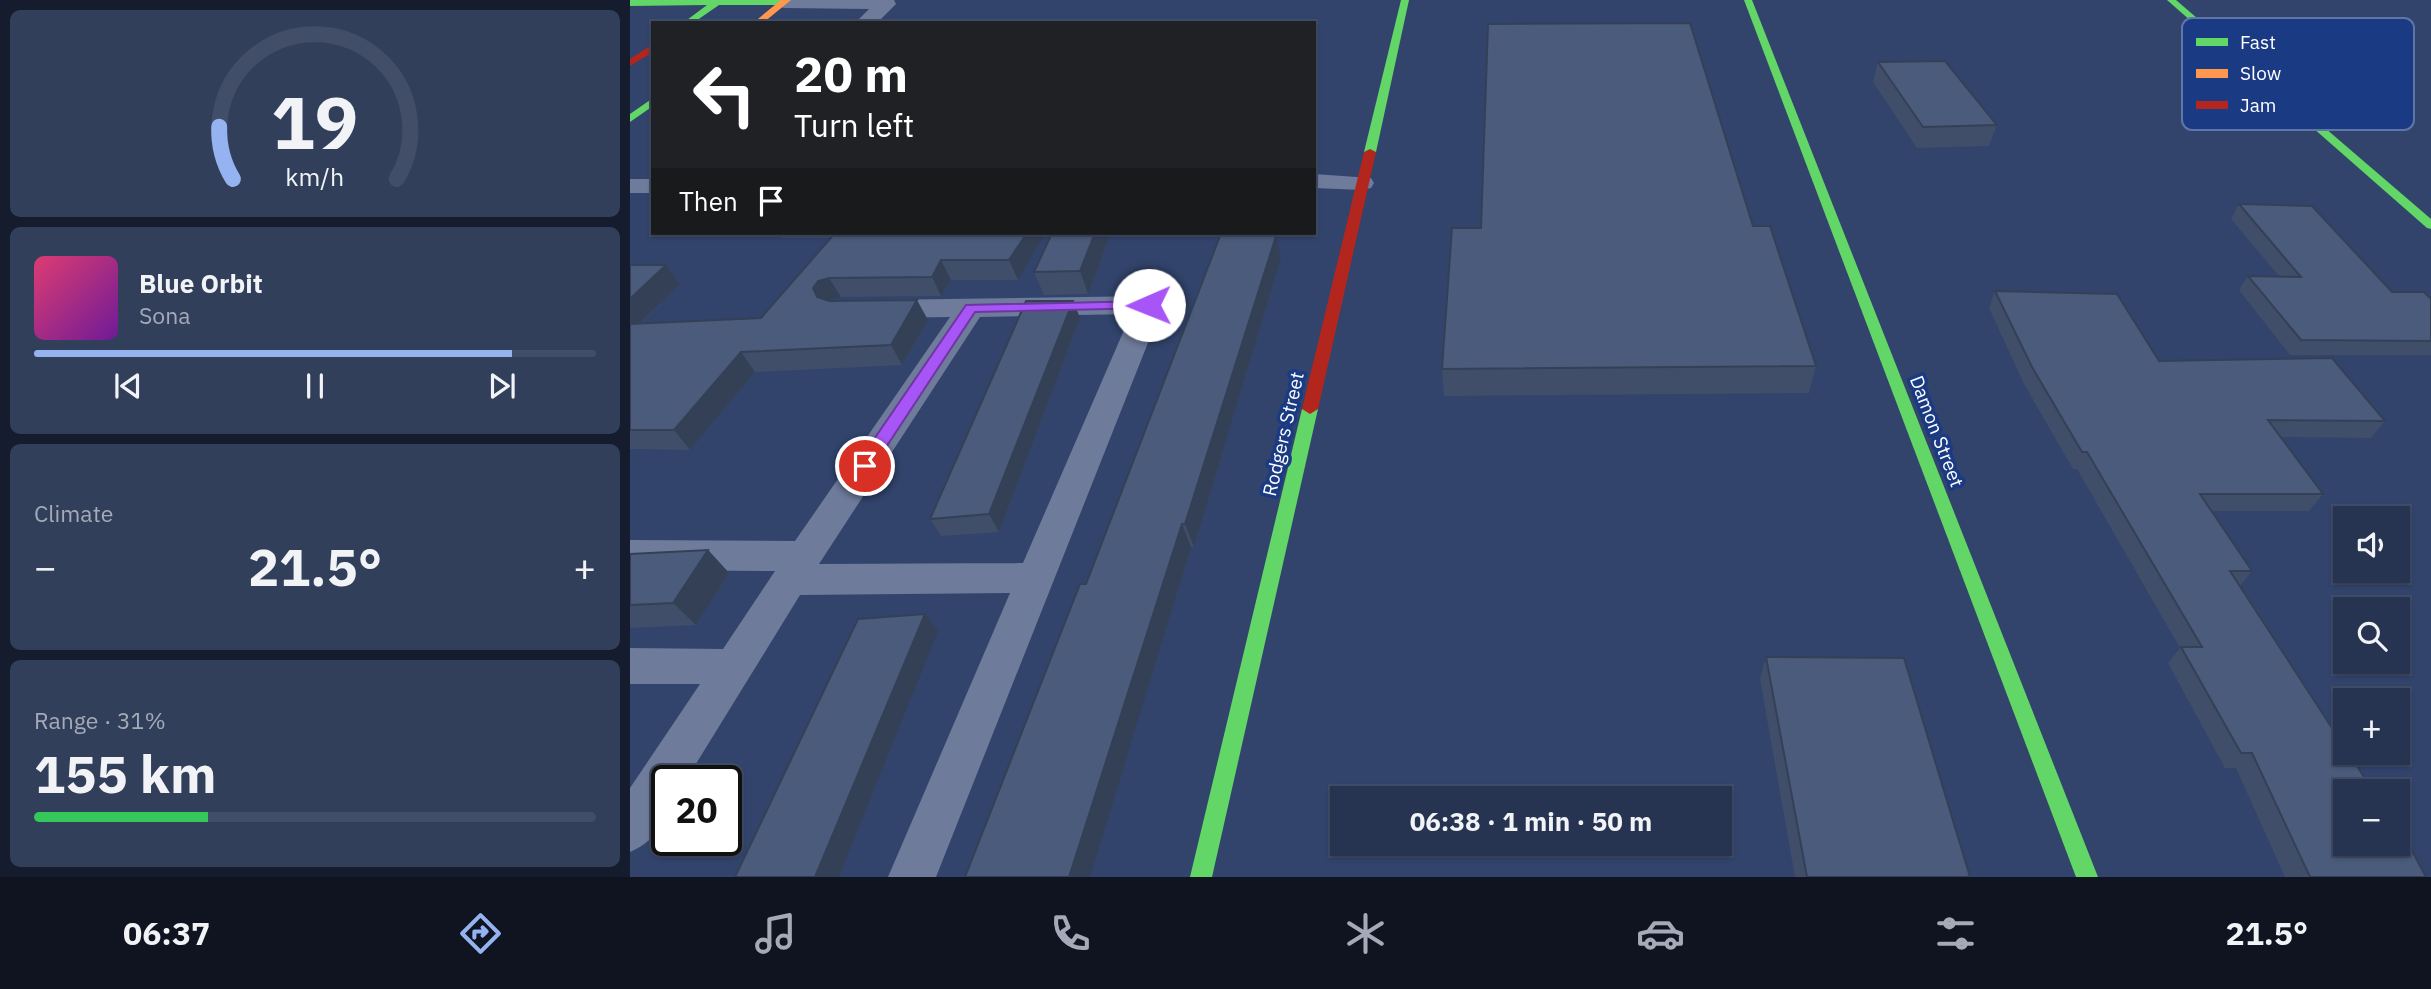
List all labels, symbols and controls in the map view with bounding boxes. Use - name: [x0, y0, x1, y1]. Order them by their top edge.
- legend: [2182, 18, 2414, 130]
- text: Fast: [2240, 30, 2276, 54]
- text: 20 m: [794, 42, 908, 105]
- icon: left: [679, 49, 770, 140]
- text: Slow: [2240, 61, 2281, 85]
- text: 19: [271, 75, 359, 170]
- text: Jam: [2240, 93, 2276, 117]
- text: Turn left: [794, 104, 914, 146]
- text: km/h: [286, 160, 344, 193]
- icon: arrive: [752, 182, 790, 220]
- text: Then: [679, 184, 738, 218]
- text: Blue Orbit: [139, 266, 263, 300]
- position arrow: [1112, 268, 1186, 342]
- text: Sona: [139, 300, 191, 330]
- icon: previous: [109, 367, 147, 405]
- icon: pause: [296, 367, 334, 405]
- icon: next: [483, 367, 521, 405]
- street label: Rodgers Street: [1257, 370, 1309, 498]
- street label: Damon Street: [1905, 372, 1969, 490]
- pin: [835, 436, 895, 496]
- icon: arrive: [846, 447, 884, 485]
- text: Climate: [34, 498, 113, 528]
- map controls: [2333, 506, 2410, 856]
- button: sound: [2333, 506, 2410, 583]
- text: 21.5°: [248, 533, 382, 600]
- text: −: [34, 542, 57, 591]
- text: +: [573, 542, 596, 591]
- button: search: [2333, 597, 2410, 674]
- button: +: [2333, 688, 2410, 765]
- text: Range · 31%: [34, 705, 166, 735]
- text: 155 km: [34, 740, 216, 807]
- speed limit sign: 20: [651, 765, 742, 856]
- button: −: [2333, 779, 2410, 856]
- text: 06:38 · 1 min · 50 m: [1410, 804, 1652, 838]
- icon: directions: [456, 909, 505, 958]
- icon: music: [751, 909, 800, 958]
- icon: phone: [1046, 909, 1095, 958]
- icon: climate: [1341, 909, 1390, 958]
- icon: car: [1636, 909, 1685, 958]
- icon: filters: [1931, 909, 1980, 958]
- text: 06:37: [123, 912, 210, 954]
- text: 21.5°: [2225, 912, 2308, 954]

